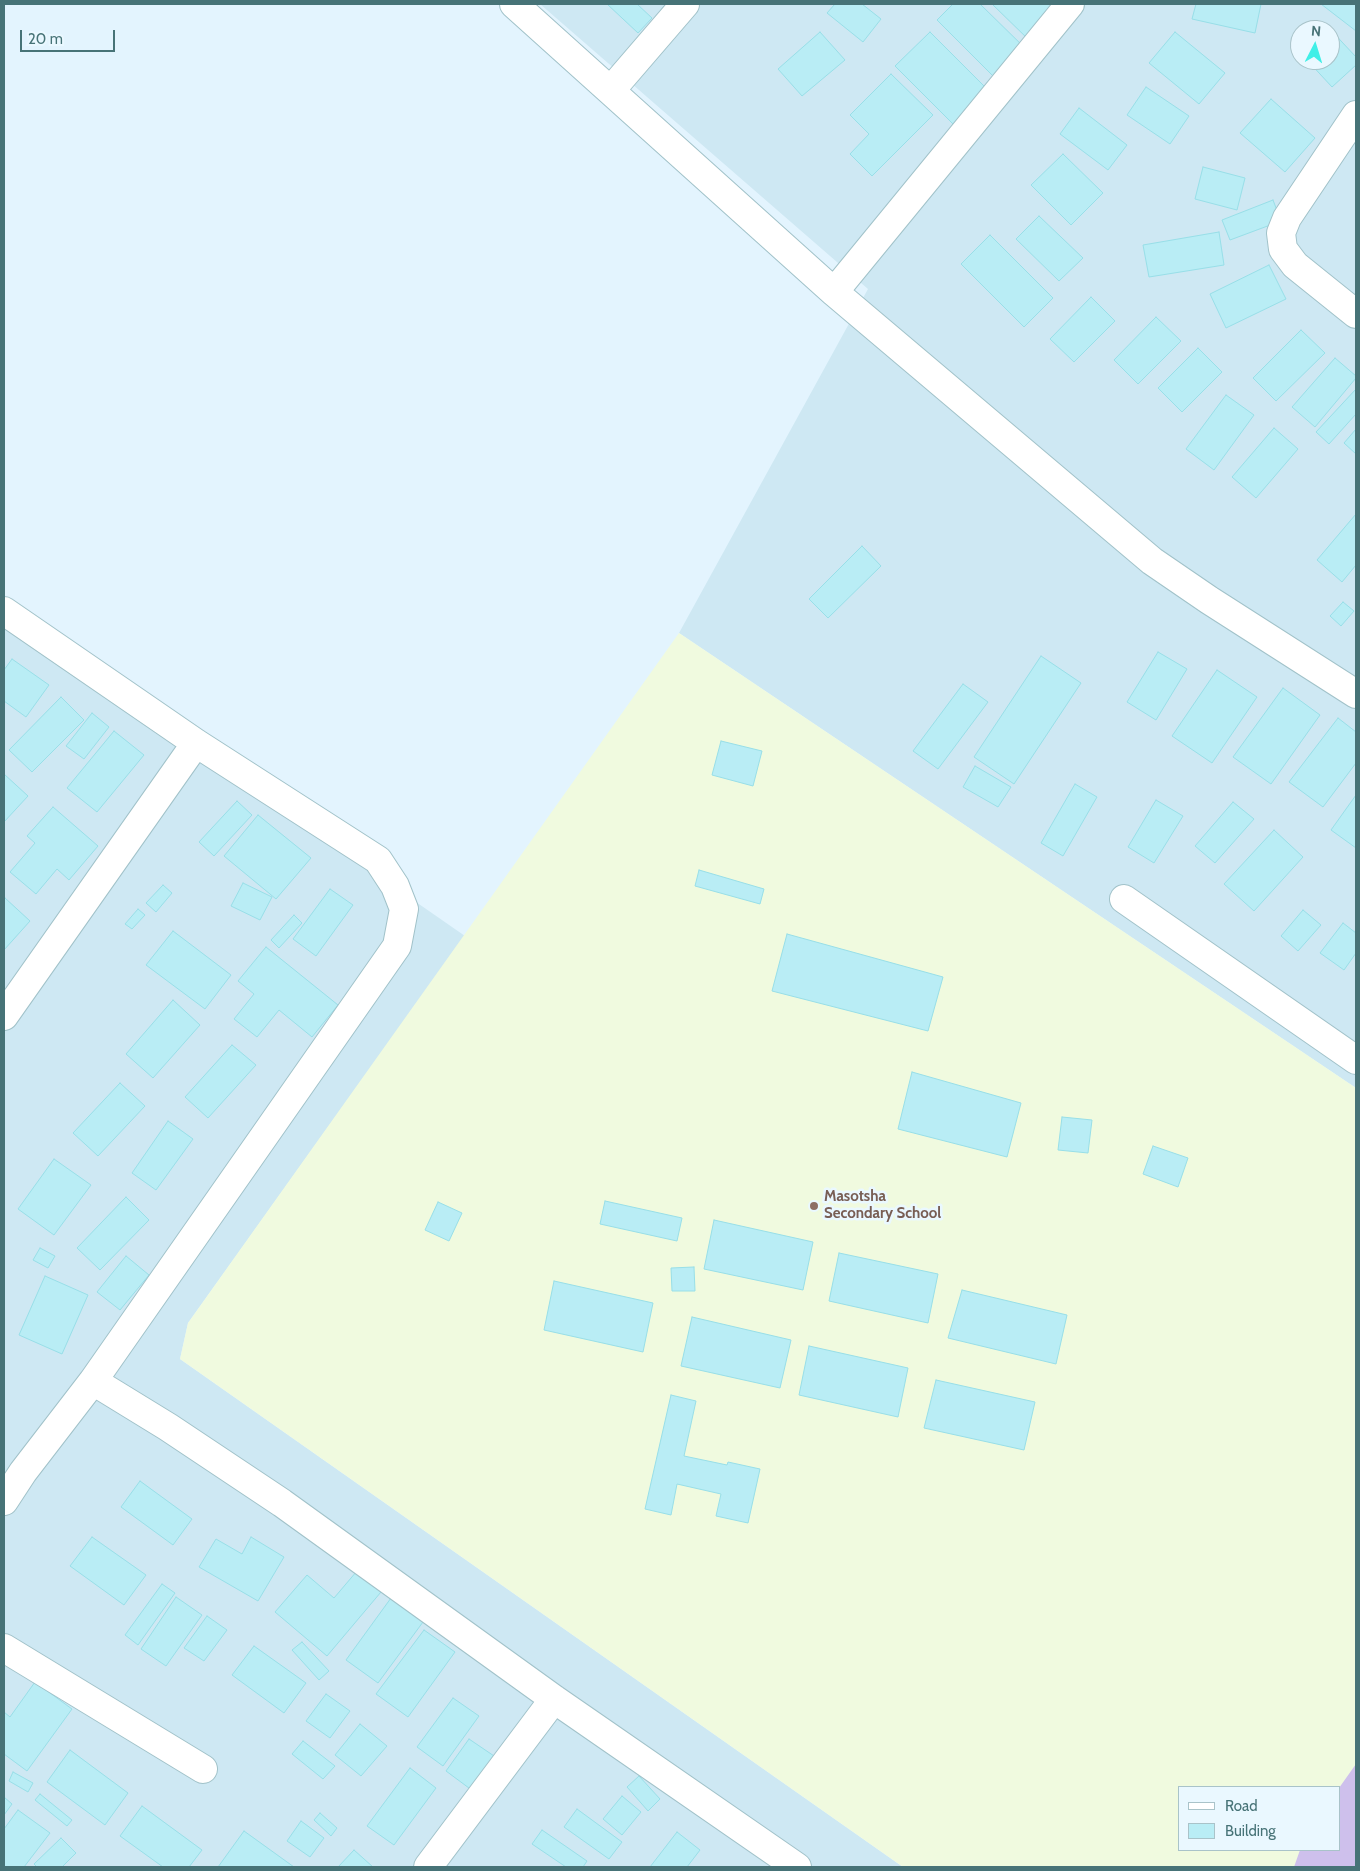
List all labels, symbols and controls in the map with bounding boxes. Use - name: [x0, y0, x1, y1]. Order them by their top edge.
- scale bar: [22, 20, 118, 52]
- north arrow: [1290, 20, 1340, 70]
- text: N: [1311, 22, 1322, 40]
- text: 20 m: [28, 30, 63, 48]
- place label: Masotsha Secondary School: [824, 1188, 941, 1223]
- marker: Masotsha Secondary School: [808, 1200, 820, 1212]
- legend: [1178, 1786, 1340, 1851]
- text: Road: [1225, 1797, 1258, 1815]
- text: Building: [1225, 1822, 1276, 1840]

